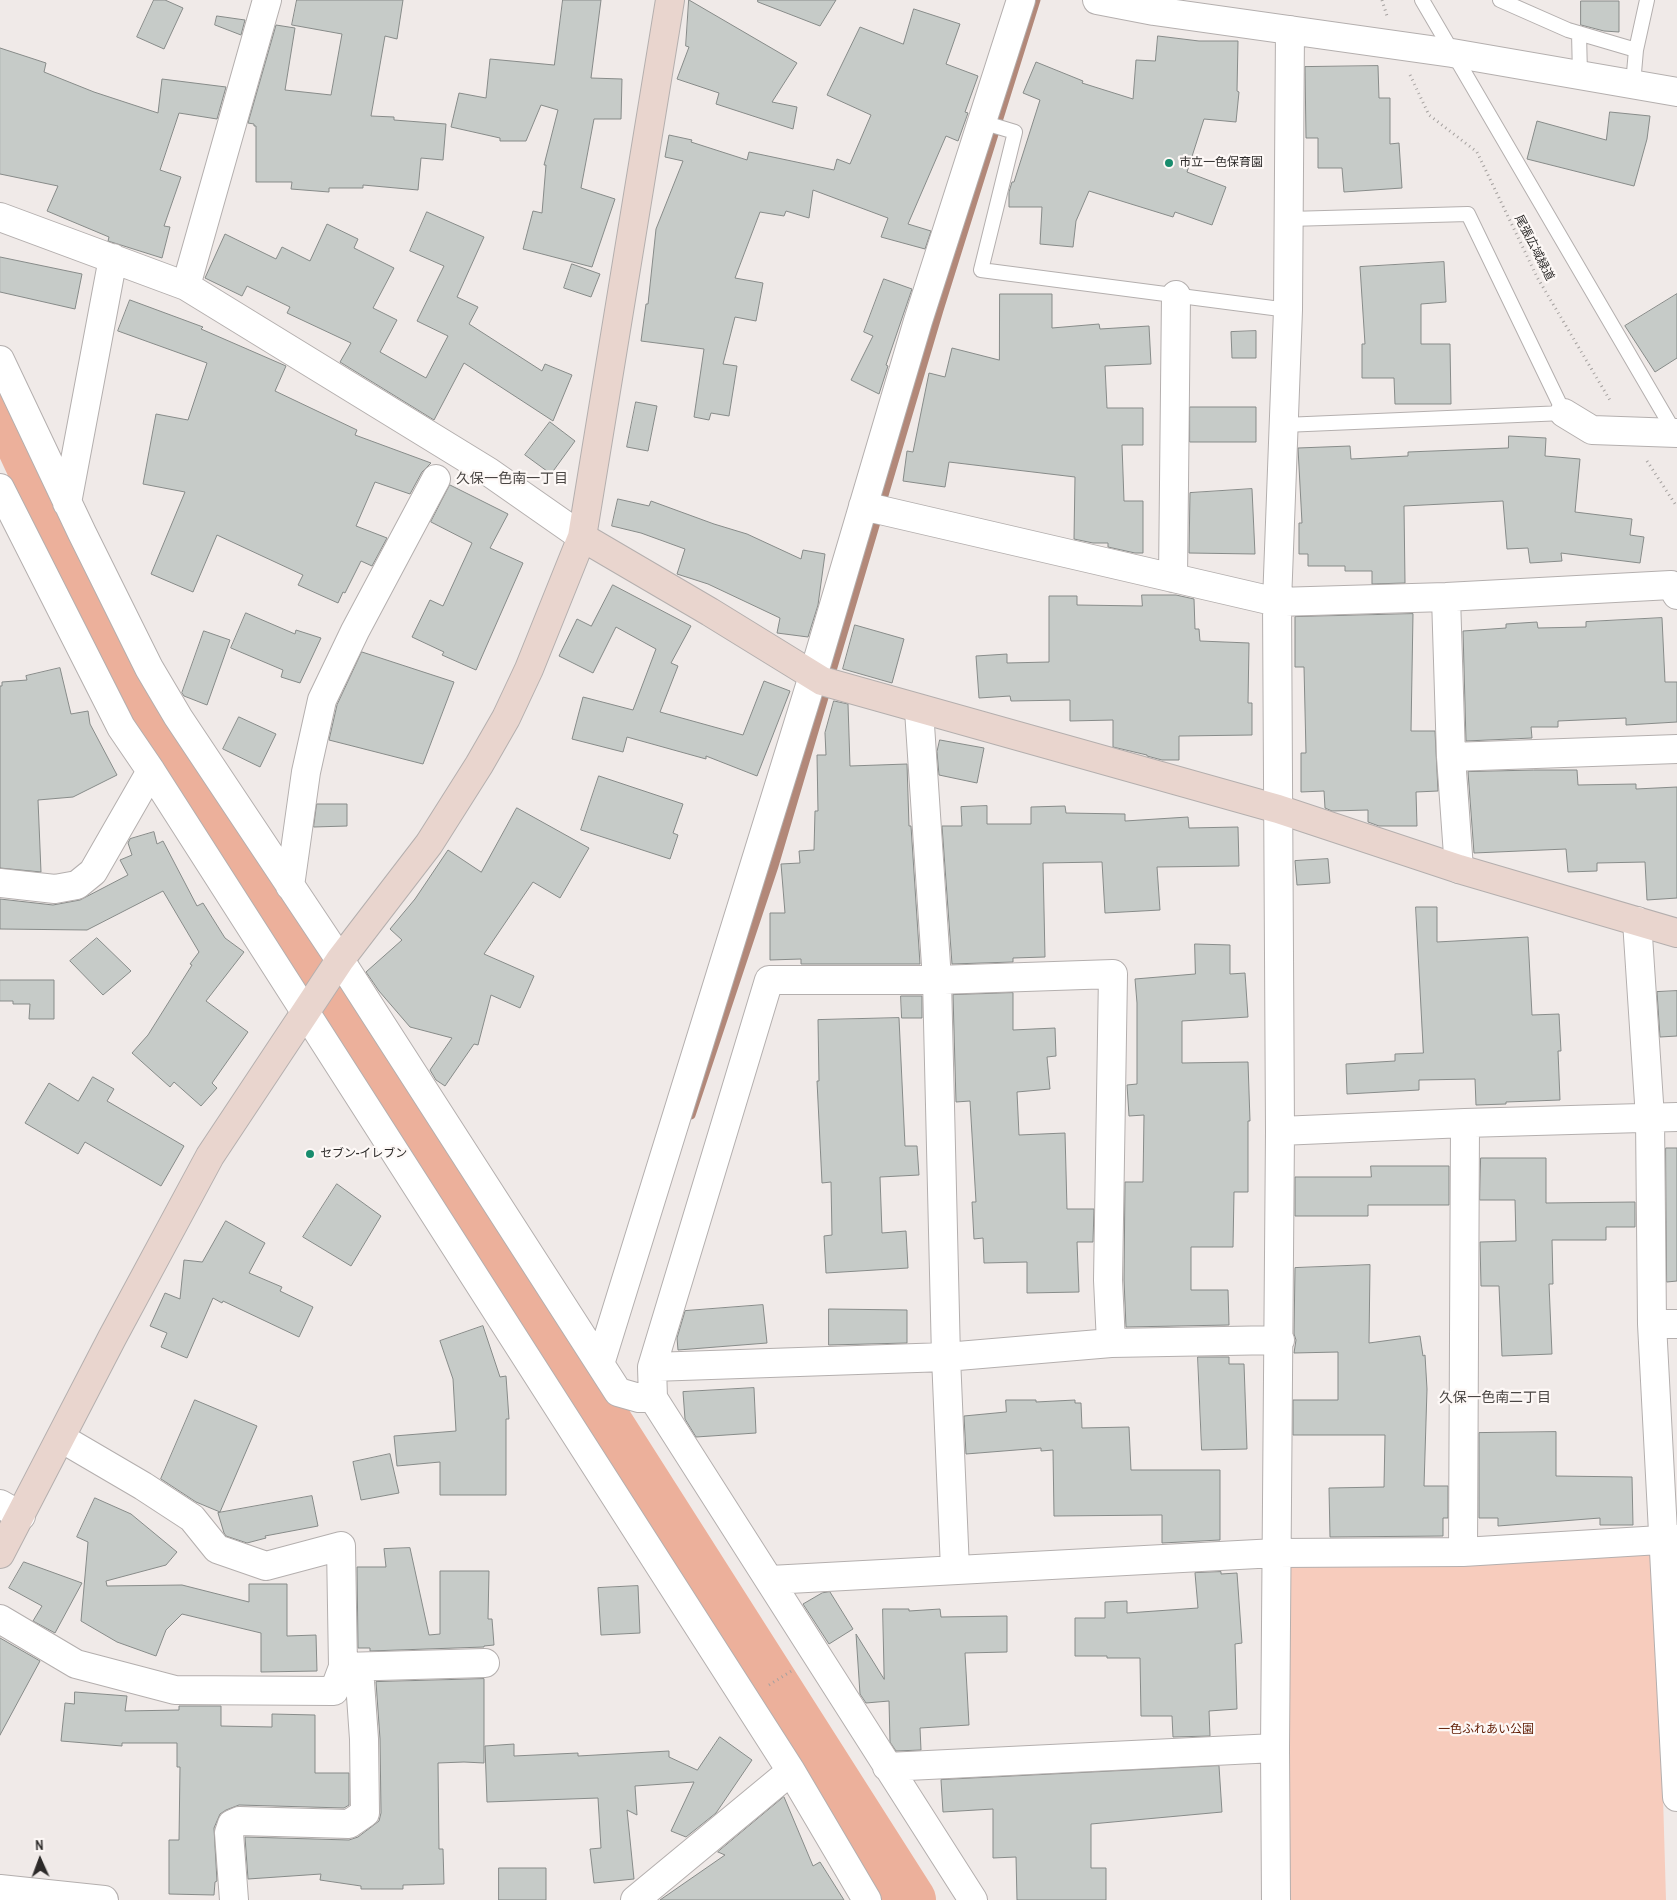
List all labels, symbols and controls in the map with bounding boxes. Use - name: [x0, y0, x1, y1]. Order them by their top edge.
- place label: 市立一色保育園: [1179, 156, 1263, 170]
- marker: 市立一色保育園: [1163, 157, 1175, 169]
- street label: 尾張広域緑道: [1511, 213, 1557, 283]
- district label: 久保一色南一丁目: [456, 471, 568, 487]
- place label: セブン-イレブン: [320, 1147, 407, 1161]
- marker: セブン-イレブン: [304, 1148, 316, 1160]
- district label: 久保一色南二丁目: [1439, 1390, 1551, 1406]
- park label: 一色ふれあい公園: [1438, 1723, 1534, 1737]
- north arrow: [15, 1835, 65, 1885]
- text: N: [35, 1836, 44, 1854]

